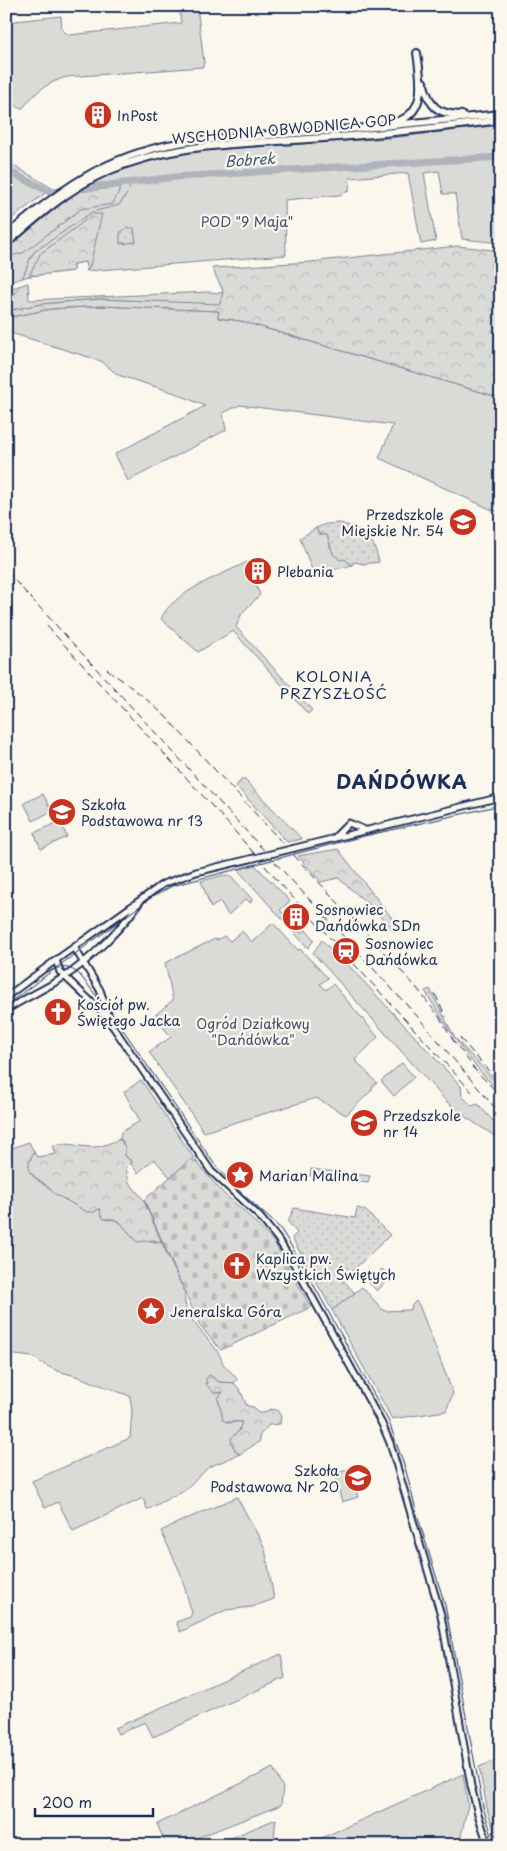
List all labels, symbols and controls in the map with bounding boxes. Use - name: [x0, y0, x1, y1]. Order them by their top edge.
- building icon: InPost: [83, 100, 113, 130]
- place label: InPost: [117, 105, 158, 126]
- street label: WSCHODNIA OBWODNICA GOP: [171, 109, 397, 149]
- water label: Bobrek: [224, 146, 277, 172]
- park label: POD "9 Maja": [201, 211, 293, 232]
- place label: Przedszkole Miejskie Nr. 54: [341, 504, 444, 541]
- school or university icon: Przedszkole Miejskie Nr. 54: [448, 507, 478, 537]
- building icon: Plebania: [243, 556, 273, 586]
- place label: Plebania: [277, 561, 334, 582]
- district label: KOLONIA PRZYSZŁOŚĆ: [280, 664, 388, 704]
- district label: DAŃDÓWKA: [336, 767, 468, 795]
- place label: Szkoła Podstawowa nr 13: [81, 794, 203, 831]
- school or university icon: Szkoła Podstawowa nr 13: [47, 797, 77, 827]
- place label: Sosnowiec Dańdówka SDn: [315, 899, 420, 936]
- building icon: Sosnowiec Dańdówka SDn: [281, 902, 311, 932]
- place label: Sosnowiec Dańdówka: [365, 933, 438, 970]
- station icon: Sosnowiec Dańdówka: [331, 936, 361, 966]
- place label: Kościół pw. Świętego Jacka: [77, 994, 180, 1031]
- church icon: Kościół pw. Świętego Jacka: [43, 997, 73, 1027]
- park label: Ogród Działkowy "Dańdówka": [196, 1013, 310, 1050]
- place label: Przedszkole nr 14: [383, 1105, 461, 1142]
- school or university icon: Przedszkole nr 14: [349, 1108, 379, 1138]
- place icon: Marian Malina: [225, 1160, 255, 1190]
- place label: Marian Malina: [259, 1165, 359, 1186]
- place label: Kaplica pw. Wszystkich Świętych: [256, 1248, 396, 1285]
- church icon: Kaplica pw. Wszystkich Świętych: [222, 1251, 252, 1281]
- place icon: Jeneralska Góra: [136, 1296, 166, 1326]
- place label: Jeneralska Góra: [170, 1301, 282, 1322]
- place label: Szkoła Podstawowa Nr 20: [210, 1460, 339, 1497]
- school or university icon: Szkoła Podstawowa Nr 20: [343, 1463, 373, 1493]
- scale bar: [35, 1786, 152, 1818]
- text: 200 m: [42, 1790, 92, 1813]

